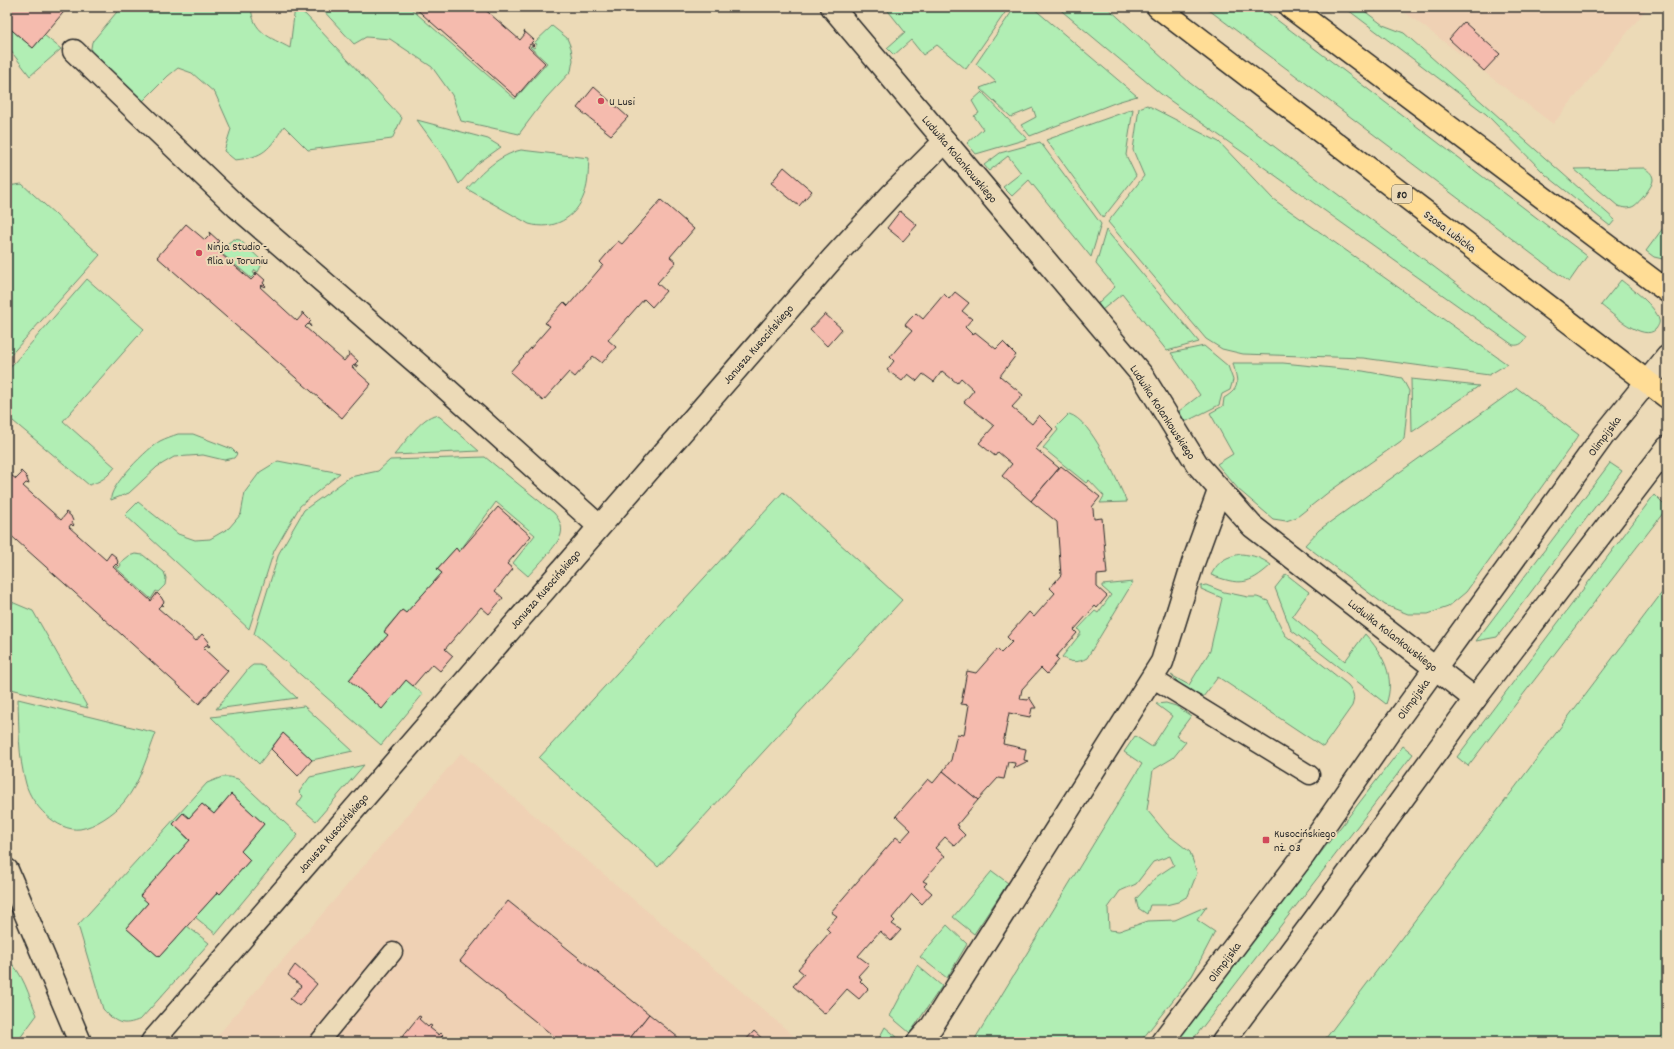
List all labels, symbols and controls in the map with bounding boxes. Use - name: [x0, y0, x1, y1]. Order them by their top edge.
- place label: U Lusi: [609, 94, 635, 111]
- marker: U Lusi: [596, 96, 606, 106]
- street label: Ludwika Kolankowskiego: [917, 112, 1001, 208]
- road number: 80: [1392, 185, 1412, 203]
- street label: Szosa Lubicka: [1419, 207, 1479, 258]
- place label: Ninja Studio - filia w Toruniu: [207, 239, 268, 270]
- marker: Ninja Studio - filia w Toruniu: [194, 248, 204, 258]
- street label: Janusza Kusocińskiego: [720, 302, 798, 388]
- street label: Ludwika Kolankowskiego: [1125, 362, 1199, 464]
- street label: Olimpijska: [1584, 413, 1626, 461]
- street label: Janusza Kusocińskiego: [507, 547, 585, 633]
- street label: Ludwika Kolankowskiego: [1344, 596, 1441, 677]
- street label: Olimpijska: [1394, 676, 1435, 724]
- street label: Janusza Kusocińskiego: [295, 791, 373, 877]
- place label: Kusocińskiego nż. 03: [1274, 826, 1336, 857]
- marker: Kusocińskiego nż. 03: [1261, 835, 1271, 845]
- street label: Olimpijska: [1204, 939, 1246, 987]

